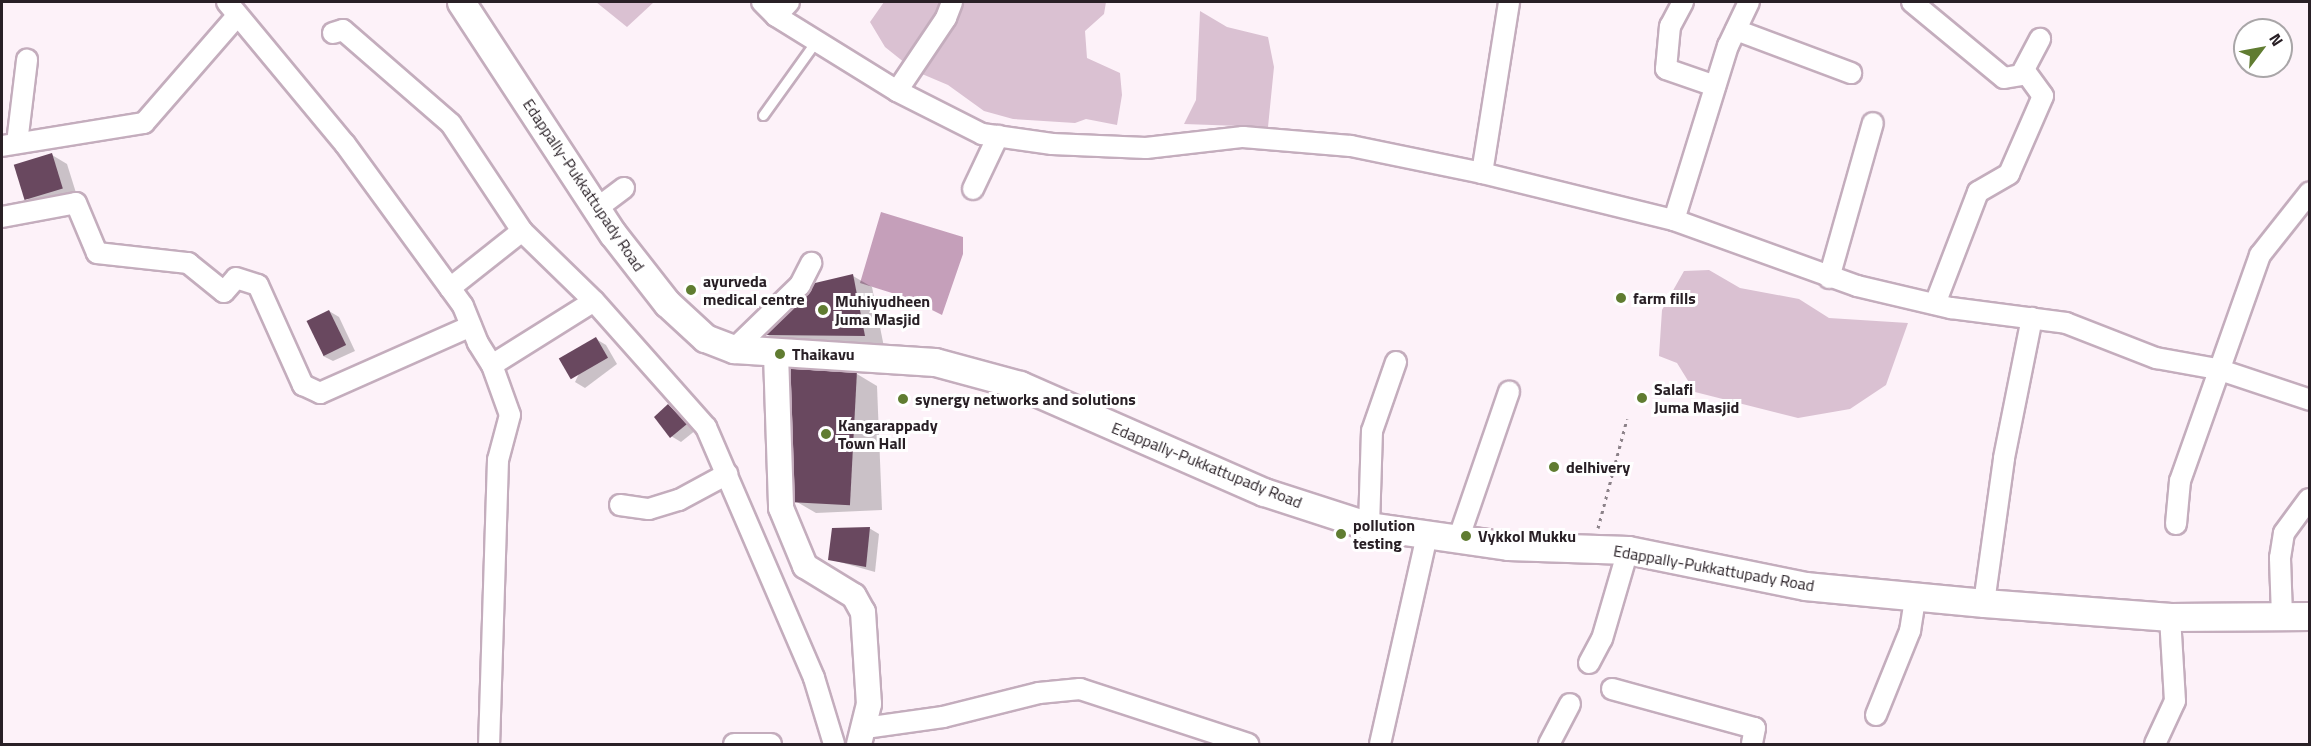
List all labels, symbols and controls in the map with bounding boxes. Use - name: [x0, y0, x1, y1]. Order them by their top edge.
- north arrow: [2233, 18, 2293, 78]
- text: N: [2263, 28, 2290, 51]
- street label: Edappally-Pukkattupady Road: [519, 95, 649, 275]
- place label: ayurveda medical centre: [703, 271, 805, 309]
- marker: ayurveda medical centre: [684, 283, 698, 297]
- place label: farm fills: [1633, 288, 1696, 308]
- place label: Muhiyudheen Juma Masjid: [835, 291, 930, 329]
- marker: farm fills: [1614, 291, 1628, 305]
- marker: Muhiyudheen Juma Masjid: [816, 303, 830, 317]
- place label: Thaikavu: [792, 344, 855, 364]
- marker: Thaikavu: [773, 347, 787, 361]
- place label: Salafi Juma Masjid: [1654, 379, 1739, 417]
- place label: synergy networks and solutions: [915, 389, 1136, 409]
- marker: Salafi Juma Masjid: [1635, 391, 1649, 405]
- marker: synergy networks and solutions: [896, 392, 910, 406]
- place label: Kangarappady Town Hall: [838, 415, 938, 453]
- street label: Edappally-Pukkattupady Road: [1109, 418, 1305, 512]
- marker: Kangarappady Town Hall: [819, 427, 833, 441]
- place label: delhivery: [1566, 457, 1630, 477]
- marker: delhivery: [1547, 460, 1561, 474]
- place label: pollution testing: [1353, 515, 1415, 553]
- place label: Vykkol Mukku: [1478, 526, 1576, 546]
- marker: pollution testing: [1334, 527, 1348, 541]
- marker: Vykkol Mukku: [1459, 529, 1473, 543]
- street label: Edappally-Pukkattupady Road: [1612, 541, 1816, 595]

